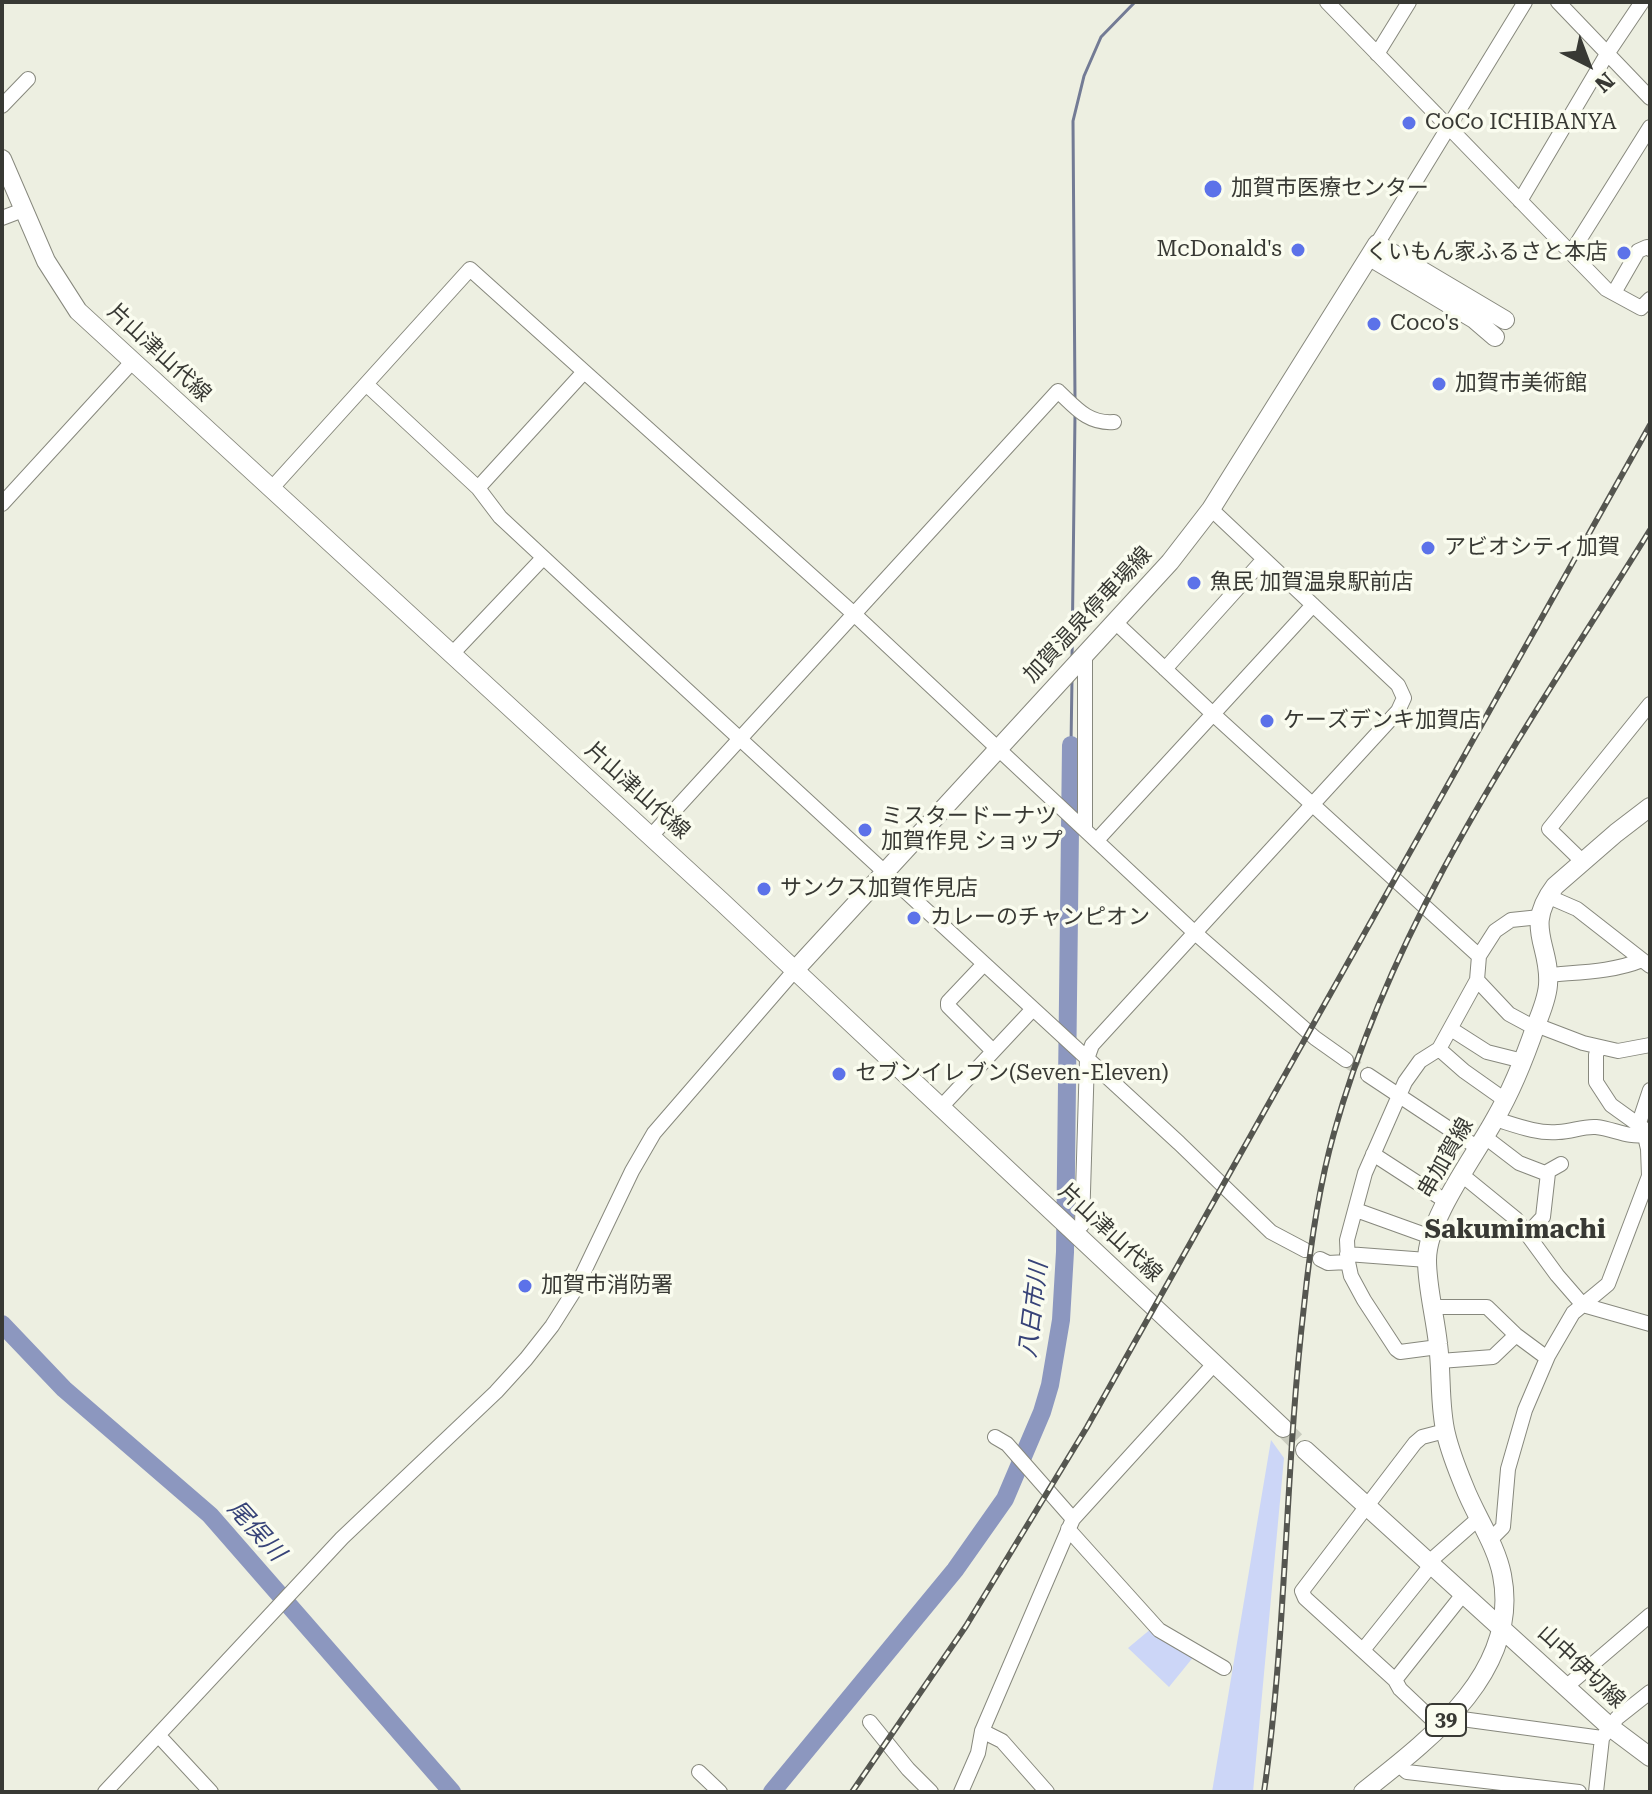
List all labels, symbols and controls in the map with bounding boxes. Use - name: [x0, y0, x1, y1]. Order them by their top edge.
- north arrow: [1548, 24, 1628, 104]
- text: N: [1590, 67, 1619, 97]
- place label: CoCo ICHIBANYA: [1425, 110, 1617, 136]
- marker: CoCo ICHIBANYA: [1400, 114, 1418, 132]
- place label: 加賀市医療センター: [1231, 176, 1429, 202]
- marker: 加賀市医療センター: [1202, 178, 1224, 200]
- place label: McDonald's: [1157, 237, 1282, 263]
- place label: くいもん家ふるさと本店: [1366, 240, 1608, 266]
- marker: McDonald's: [1289, 241, 1307, 259]
- marker: くいもん家ふるさと本店: [1615, 244, 1633, 262]
- street label: 片山津山代線: [102, 298, 216, 408]
- place label: Coco's: [1390, 311, 1459, 337]
- marker: Coco's: [1365, 315, 1383, 333]
- place label: 加賀市美術館: [1455, 371, 1587, 397]
- marker: 加賀市美術館: [1430, 375, 1448, 393]
- place label: アビオシティ加賀: [1444, 535, 1620, 561]
- marker: アビオシティ加賀: [1419, 539, 1437, 557]
- street label: 加賀温泉停車場線: [1018, 542, 1158, 688]
- place label: 魚民 加賀温泉駅前店: [1210, 570, 1414, 596]
- marker: 魚民 加賀温泉駅前店: [1185, 574, 1203, 592]
- place label: ケーズデンキ加賀店: [1283, 708, 1481, 734]
- marker: ケーズデンキ加賀店: [1258, 712, 1276, 730]
- street label: 片山津山代線: [579, 737, 695, 845]
- place label: ミスタードーナツ 加賀作見 ショップ: [881, 804, 1063, 856]
- marker: ミスタードーナツ 加賀作見 ショップ: [856, 821, 874, 839]
- place label: サンクス加賀作見店: [780, 876, 978, 902]
- marker: サンクス加賀作見店: [755, 880, 773, 898]
- place label: カレーのチャンピオン: [930, 905, 1150, 931]
- marker: カレーのチャンピオン: [905, 909, 923, 927]
- place label: セブンイレブン(Seven-Eleven): [855, 1061, 1169, 1087]
- marker: セブンイレブン(Seven-Eleven): [830, 1065, 848, 1083]
- street label: 串加賀線: [1413, 1113, 1479, 1203]
- street label: 片山津山代線: [1053, 1178, 1167, 1288]
- district label: Sakumimachi: [1424, 1214, 1606, 1246]
- water label: 八日市川: [1014, 1261, 1054, 1359]
- place label: 加賀市消防署: [541, 1273, 673, 1299]
- marker: 加賀市消防署: [516, 1277, 534, 1295]
- water label: 尾俣川: [221, 1495, 291, 1567]
- street label: 山中伊切線: [1532, 1620, 1630, 1714]
- road number: 39: [1426, 1704, 1466, 1736]

